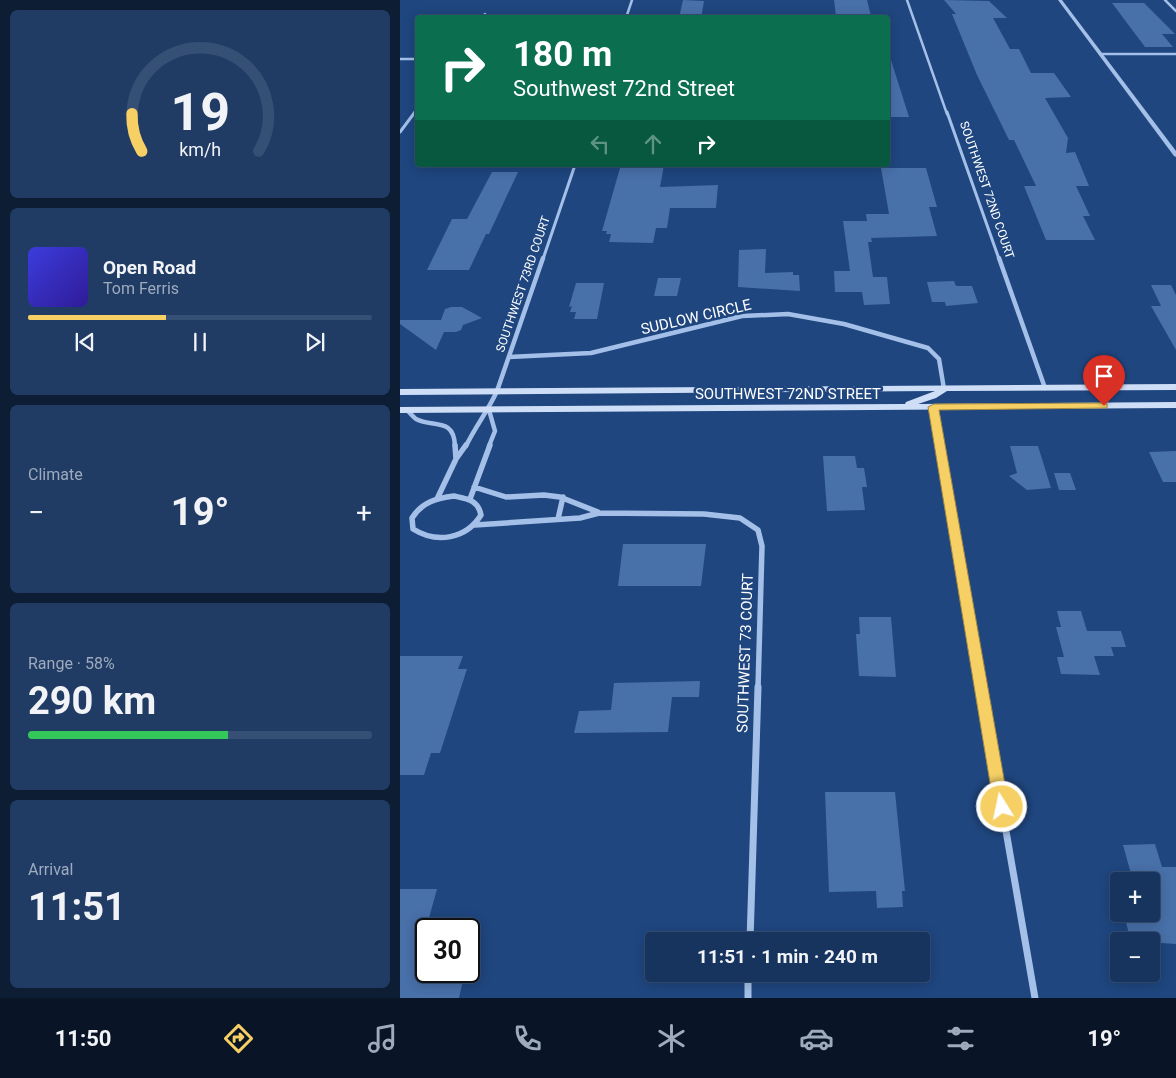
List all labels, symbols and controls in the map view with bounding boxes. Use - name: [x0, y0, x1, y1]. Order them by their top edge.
- text: 180 m: [513, 34, 612, 75]
- icon: right: [430, 35, 495, 100]
- text: Southwest 72nd Street: [513, 76, 735, 101]
- text: 19: [170, 82, 230, 143]
- street label: SOUTHWEST 72ND COURT: [957, 120, 1017, 260]
- icon: left: [586, 130, 614, 158]
- icon: ahead: [639, 130, 667, 158]
- icon: right: [692, 130, 720, 158]
- text: km/h: [179, 139, 221, 160]
- street label: SOUTHWEST 73RD COURT: [493, 214, 553, 354]
- text: Open Road: [103, 256, 196, 279]
- text: Tom Ferris: [103, 279, 179, 298]
- street label: SUDLOW CIRCLE: [639, 295, 753, 338]
- icon: previous: [71, 328, 99, 356]
- icon: pause: [186, 328, 214, 356]
- icon: next: [301, 328, 329, 356]
- pin: [1083, 355, 1125, 406]
- icon: arrive: [1090, 362, 1118, 390]
- street label: SOUTHWEST 72ND STREET: [695, 385, 881, 403]
- text: Climate: [28, 465, 83, 484]
- text: 19°: [171, 490, 229, 534]
- text: −: [28, 496, 44, 529]
- text: +: [356, 496, 372, 529]
- street label: SOUTHWEST 73 COURT: [733, 573, 757, 733]
- text: Range · 58%: [28, 654, 115, 673]
- text: 290 km: [28, 679, 156, 723]
- position arrow: [975, 780, 1027, 832]
- text: Arrival: [28, 860, 73, 879]
- map controls: [1110, 872, 1160, 982]
- button: +: [1110, 872, 1160, 922]
- text: 11:51: [28, 885, 126, 929]
- speed limit sign: 30: [415, 918, 480, 983]
- button: −: [1110, 932, 1160, 982]
- text: 11:51 · 1 min · 240 m: [697, 945, 878, 968]
- icon: directions: [221, 1021, 256, 1056]
- icon: music: [365, 1021, 400, 1056]
- icon: phone: [510, 1021, 545, 1056]
- icon: climate: [654, 1021, 689, 1056]
- icon: car: [799, 1021, 834, 1056]
- icon: filters: [943, 1021, 978, 1056]
- text: 11:50: [55, 1026, 111, 1051]
- text: 19°: [1087, 1026, 1121, 1051]

